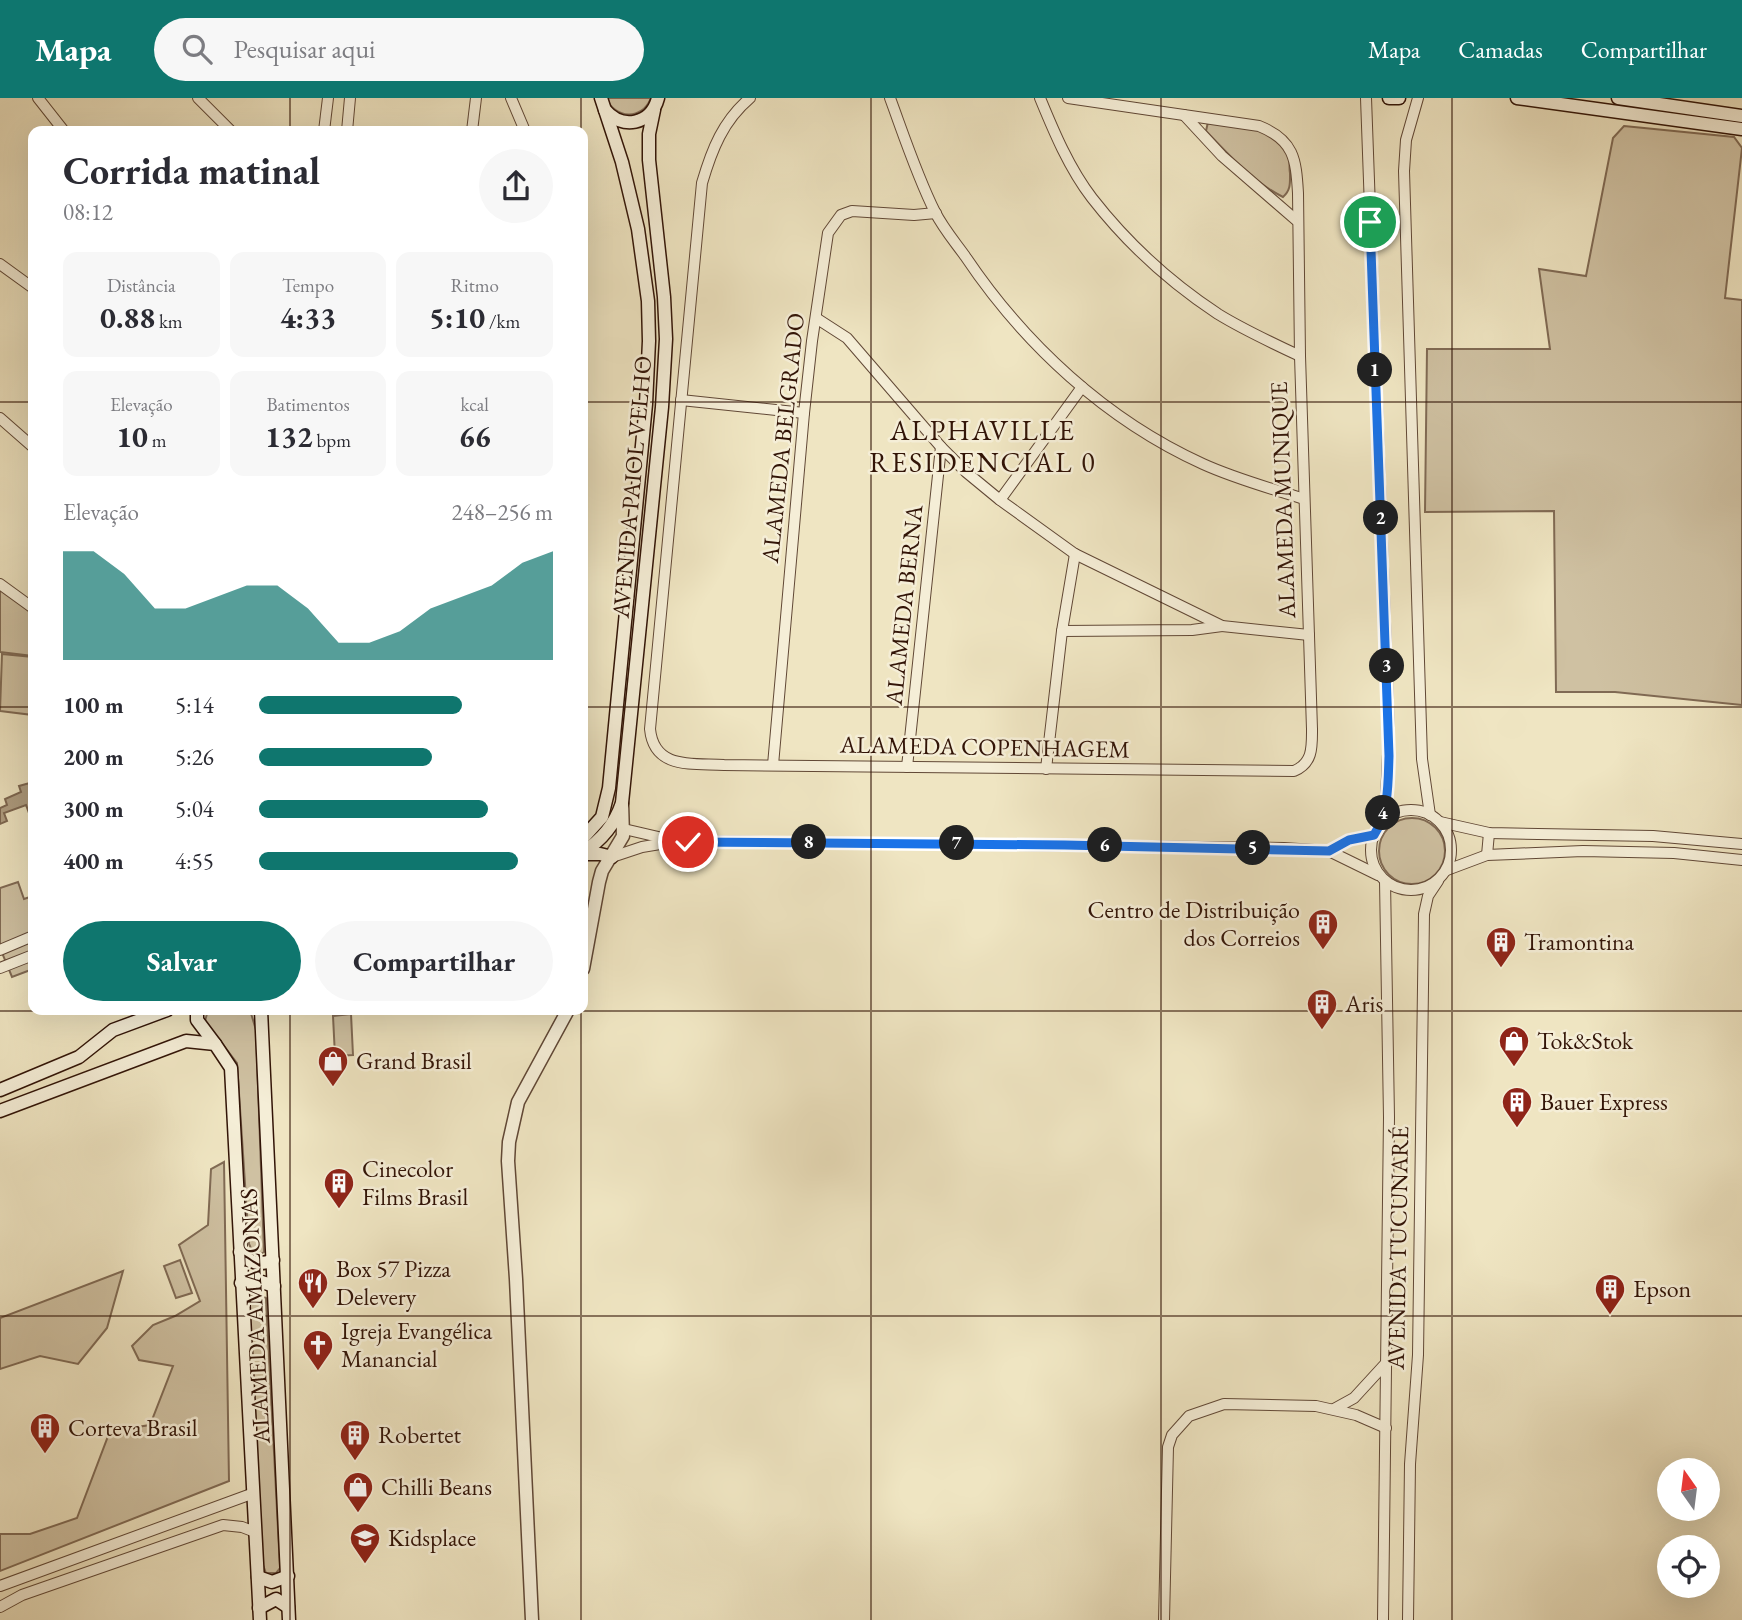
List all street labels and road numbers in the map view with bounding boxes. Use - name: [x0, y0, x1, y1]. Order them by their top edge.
- street label: ALAMEDA BELGRADO: [754, 311, 811, 566]
- street label: AVENIDA PAIOL VELHO: [605, 354, 658, 620]
- street label: ALAMEDA MUNIQUE: [1263, 381, 1302, 620]
- street label: ALAMEDA BERNA: [877, 503, 929, 708]
- street label: ALAMEDA COPENHAGEM: [839, 728, 1130, 765]
- street label: AVENIDA TUCUNARÉ: [1380, 1126, 1415, 1371]
- street label: ALAMEDA AMAZONAS: [232, 1188, 277, 1445]

